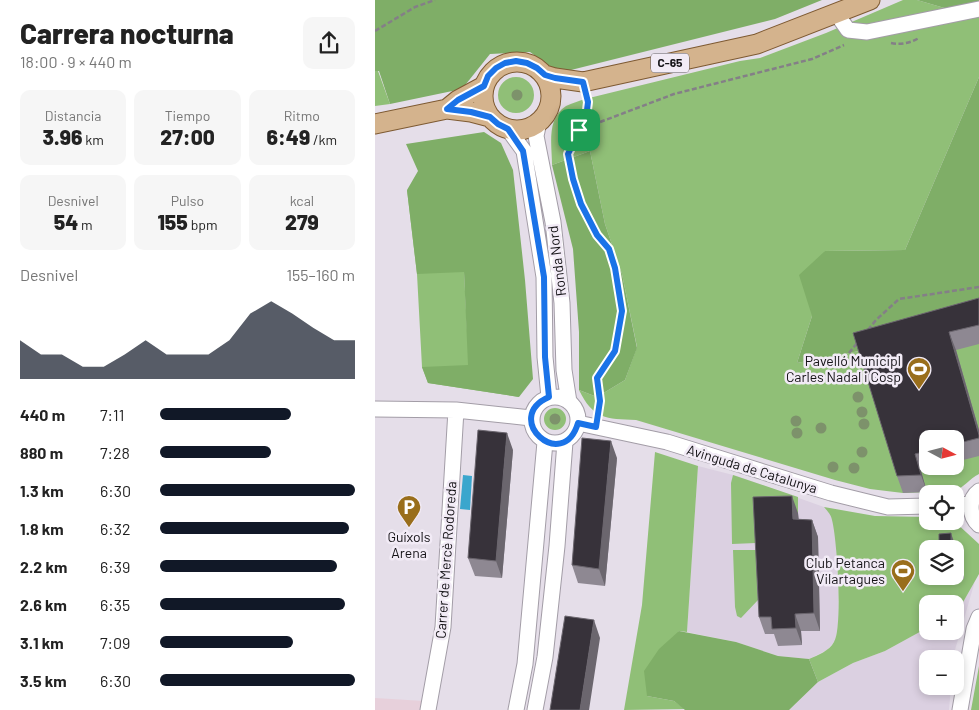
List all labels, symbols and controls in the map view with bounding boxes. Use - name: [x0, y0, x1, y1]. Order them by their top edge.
- text: Carrera nocturna: [20, 16, 234, 50]
- button: share: [303, 17, 355, 69]
- text: 18:00 · 9 × 440 m: [20, 52, 132, 71]
- road number: C-65: [651, 54, 689, 72]
- text: Distancia: [45, 107, 101, 124]
- text: Tiempo: [165, 107, 210, 124]
- text: Ritmo: [284, 107, 320, 124]
- pin: [558, 109, 600, 151]
- icon: arrive: [565, 116, 593, 144]
- text: 3.96: [43, 124, 82, 149]
- text: 27:00: [160, 124, 215, 149]
- text: 6:49: [267, 124, 310, 149]
- text: km: [82, 131, 104, 148]
- text: /km: [310, 131, 337, 148]
- text: Desnivel: [48, 192, 99, 209]
- text: Pulso: [171, 192, 204, 209]
- text: kcal: [290, 192, 314, 209]
- text: 54: [54, 209, 78, 234]
- text: 155: [157, 209, 188, 234]
- text: 279: [285, 209, 319, 234]
- text: m: [78, 216, 93, 233]
- text: bpm: [188, 216, 218, 233]
- street label: Ronda Nord: [544, 225, 569, 297]
- text: Desnivel: [20, 265, 78, 284]
- text: 155–160 m: [286, 265, 355, 284]
- place label: Pavelló Municipl Carles Nadal i Cosp: [786, 352, 901, 385]
- sports icon: Pavelló Municipl Carles Nadal i Cosp: [906, 356, 932, 390]
- text: 440 m: [20, 405, 65, 424]
- text: 7:11: [100, 405, 124, 424]
- north arrow: [919, 430, 964, 475]
- map controls: [919, 430, 964, 695]
- street label: Avinguda de Catalunya: [685, 441, 820, 496]
- text: 880 m: [20, 443, 63, 462]
- text: 7:28: [100, 443, 130, 462]
- text: 1.3 km: [20, 481, 64, 500]
- text: 6:30: [100, 481, 131, 500]
- street label: Carrer de Mercè Rodoreda: [432, 481, 459, 639]
- button: locate: [919, 485, 964, 530]
- parking icon: Guíxols Arena: [396, 494, 422, 528]
- text: 1.8 km: [20, 519, 64, 538]
- text: 6:32: [100, 519, 130, 538]
- place label: Guíxols Arena: [387, 528, 431, 561]
- button: layers: [919, 540, 964, 585]
- place label: Club Petanca Vilartagues: [806, 554, 885, 587]
- text: 2.2 km: [20, 557, 67, 576]
- text: 6:39: [100, 557, 130, 576]
- sports icon: Club Petanca Vilartagues: [890, 558, 916, 592]
- text: 2.6 km: [20, 595, 67, 614]
- text: 6:35: [100, 595, 130, 614]
- button: +: [919, 595, 964, 640]
- text: 3.1 km: [20, 633, 64, 652]
- text: 7:09: [100, 633, 130, 652]
- button: −: [919, 650, 964, 695]
- text: 3.5 km: [20, 671, 67, 690]
- text: 6:30: [100, 671, 131, 690]

